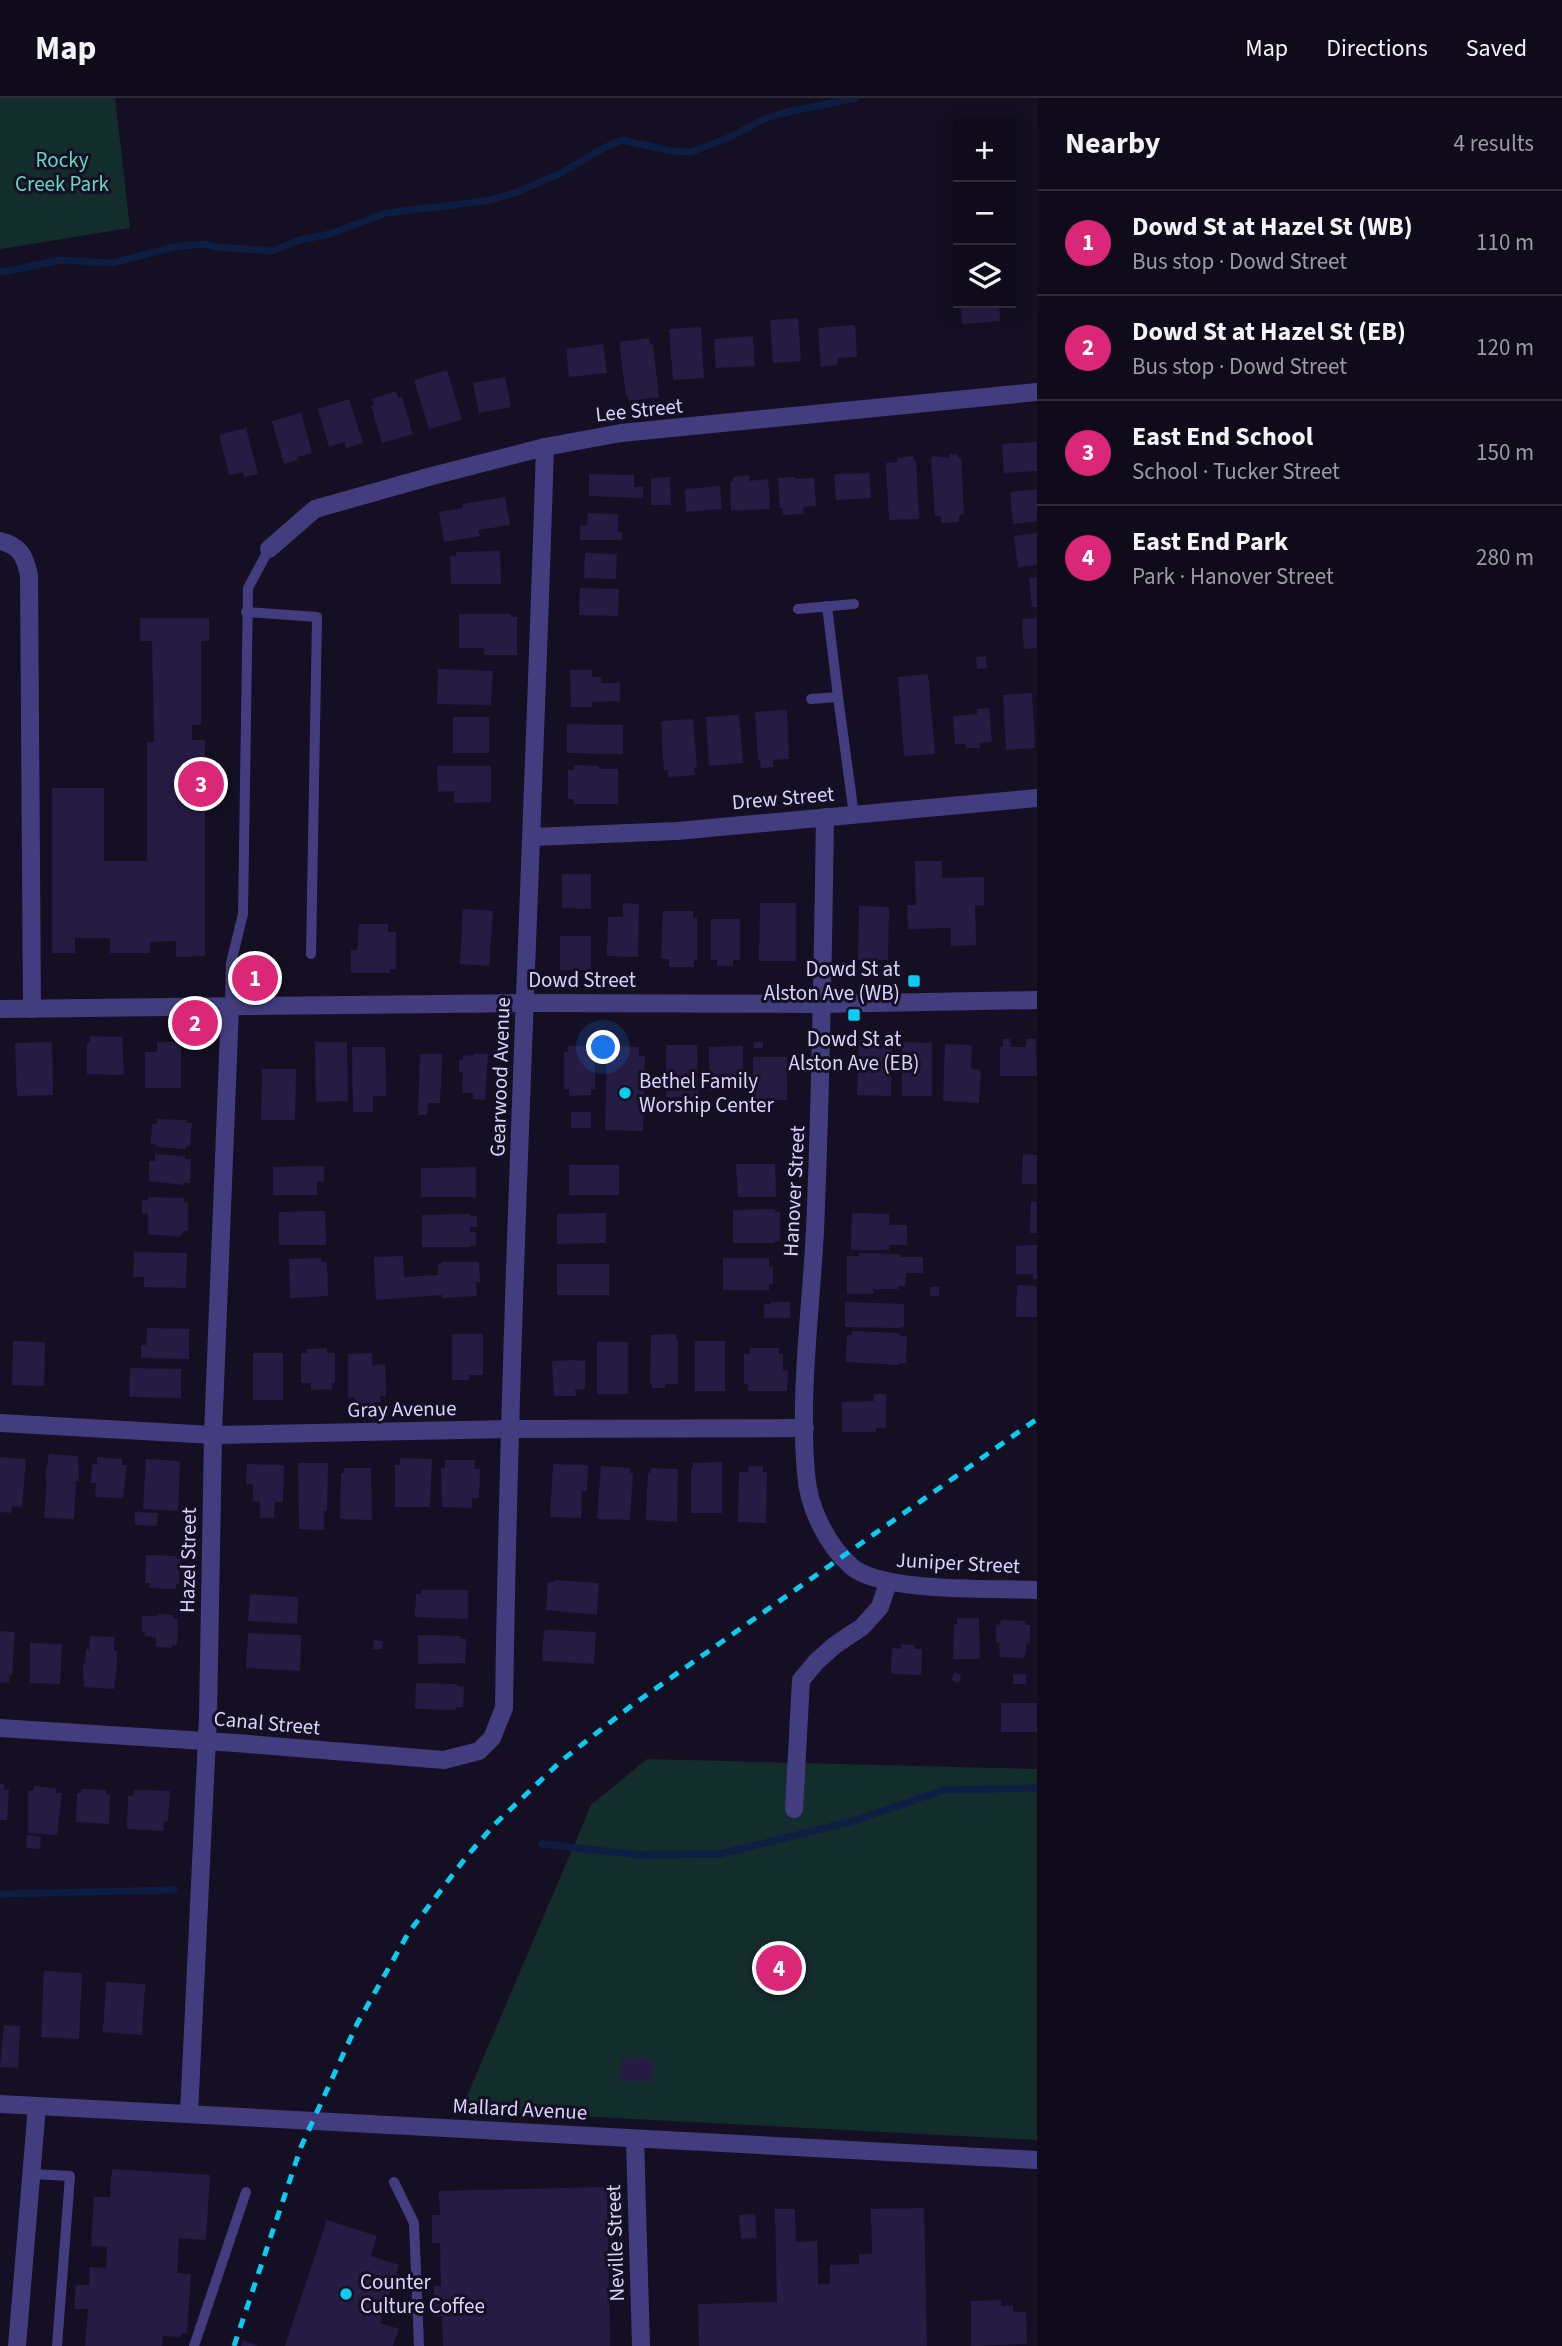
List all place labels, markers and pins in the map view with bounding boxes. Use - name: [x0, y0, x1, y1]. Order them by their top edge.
- pin: 3: [178, 758, 224, 810]
- pin: 1: [232, 952, 278, 1004]
- place label: Dowd St at Alston Ave (WB): [764, 954, 900, 1008]
- marker: Dowd St at Alston Ave (WB): [906, 973, 922, 989]
- pin: 2: [172, 997, 218, 1049]
- marker: Dowd St at Alston Ave (EB): [846, 1007, 862, 1023]
- place label: Dowd St at Alston Ave (EB): [789, 1024, 919, 1078]
- place label: Bethel Family Worship Center: [639, 1066, 774, 1120]
- marker: Bethel Family Worship Center: [617, 1085, 633, 1101]
- pin: 4: [756, 1942, 802, 1994]
- place label: Counter Culture Coffee: [360, 2267, 485, 2321]
- marker: Counter Culture Coffee: [338, 2286, 354, 2302]

